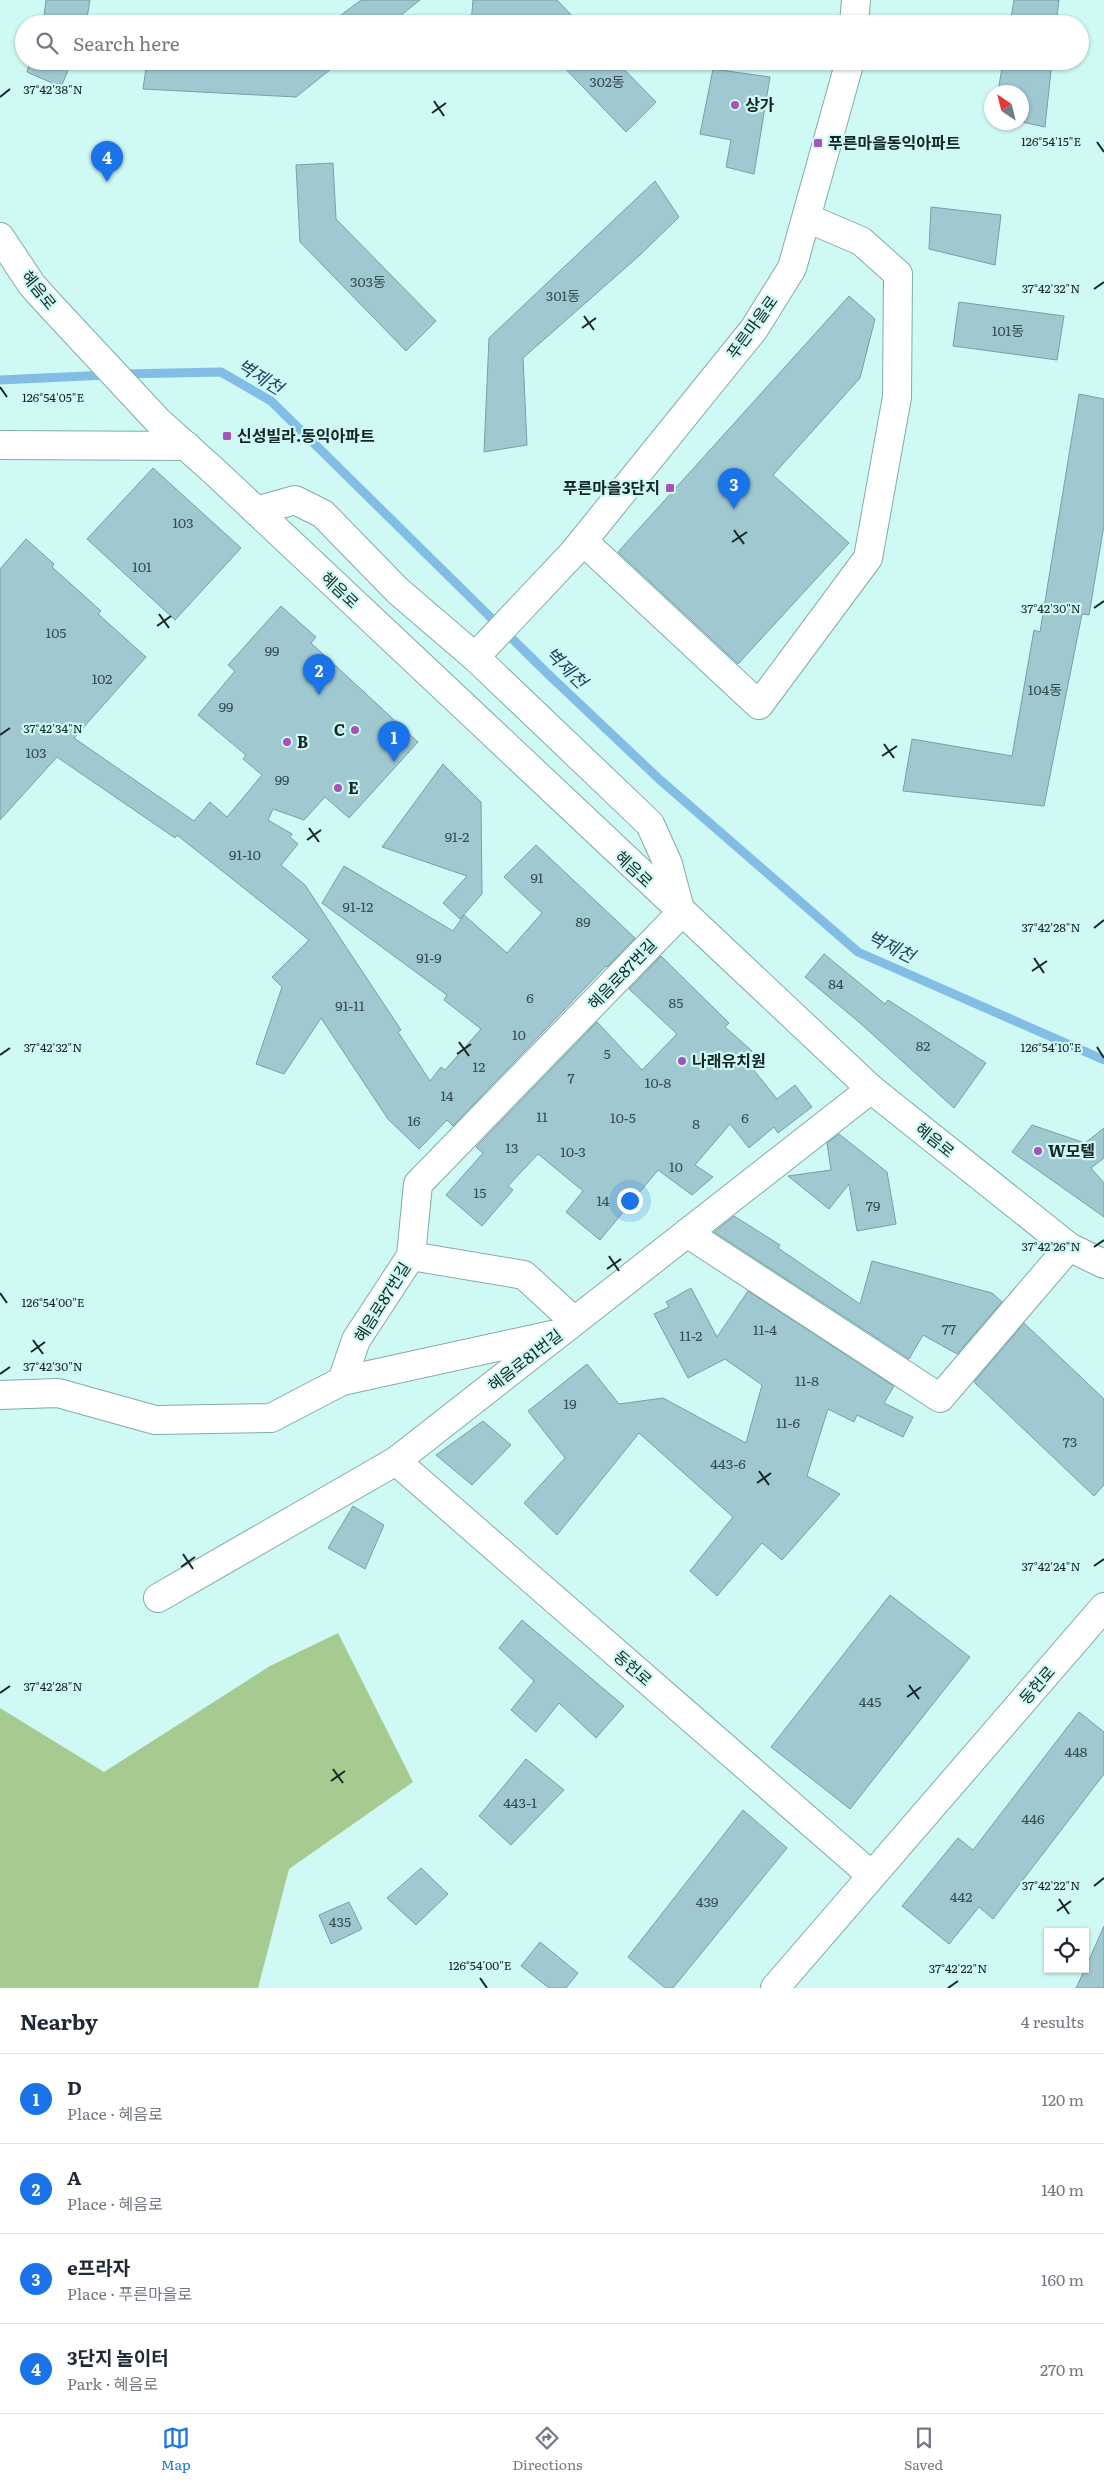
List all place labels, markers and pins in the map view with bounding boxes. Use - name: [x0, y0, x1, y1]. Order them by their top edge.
- place label: 상가: [745, 92, 775, 116]
- marker: 상가: [729, 99, 741, 111]
- place label: 푸른마을동익아파트: [828, 130, 961, 154]
- marker: 푸른마을동익아파트: [812, 137, 824, 149]
- pin: 4: [91, 141, 123, 182]
- place label: 신성빌라.동익아파트: [237, 423, 375, 447]
- marker: 신성빌라.동익아파트: [221, 430, 233, 442]
- pin: 3: [718, 468, 750, 509]
- place label: 푸른마을3단지: [563, 475, 660, 499]
- marker: 푸른마을3단지: [664, 482, 676, 494]
- pin: 2: [303, 654, 335, 695]
- place label: C: [334, 717, 345, 741]
- pin: 1: [378, 721, 410, 762]
- marker: C: [349, 724, 361, 736]
- place label: B: [297, 729, 308, 753]
- marker: B: [281, 736, 293, 748]
- place label: E: [348, 775, 359, 799]
- marker: E: [332, 782, 344, 794]
- place label: 나래유치원: [692, 1048, 766, 1072]
- marker: 나래유치원: [676, 1055, 688, 1067]
- place label: W모텔: [1048, 1138, 1095, 1162]
- marker: W모텔: [1032, 1145, 1044, 1157]

